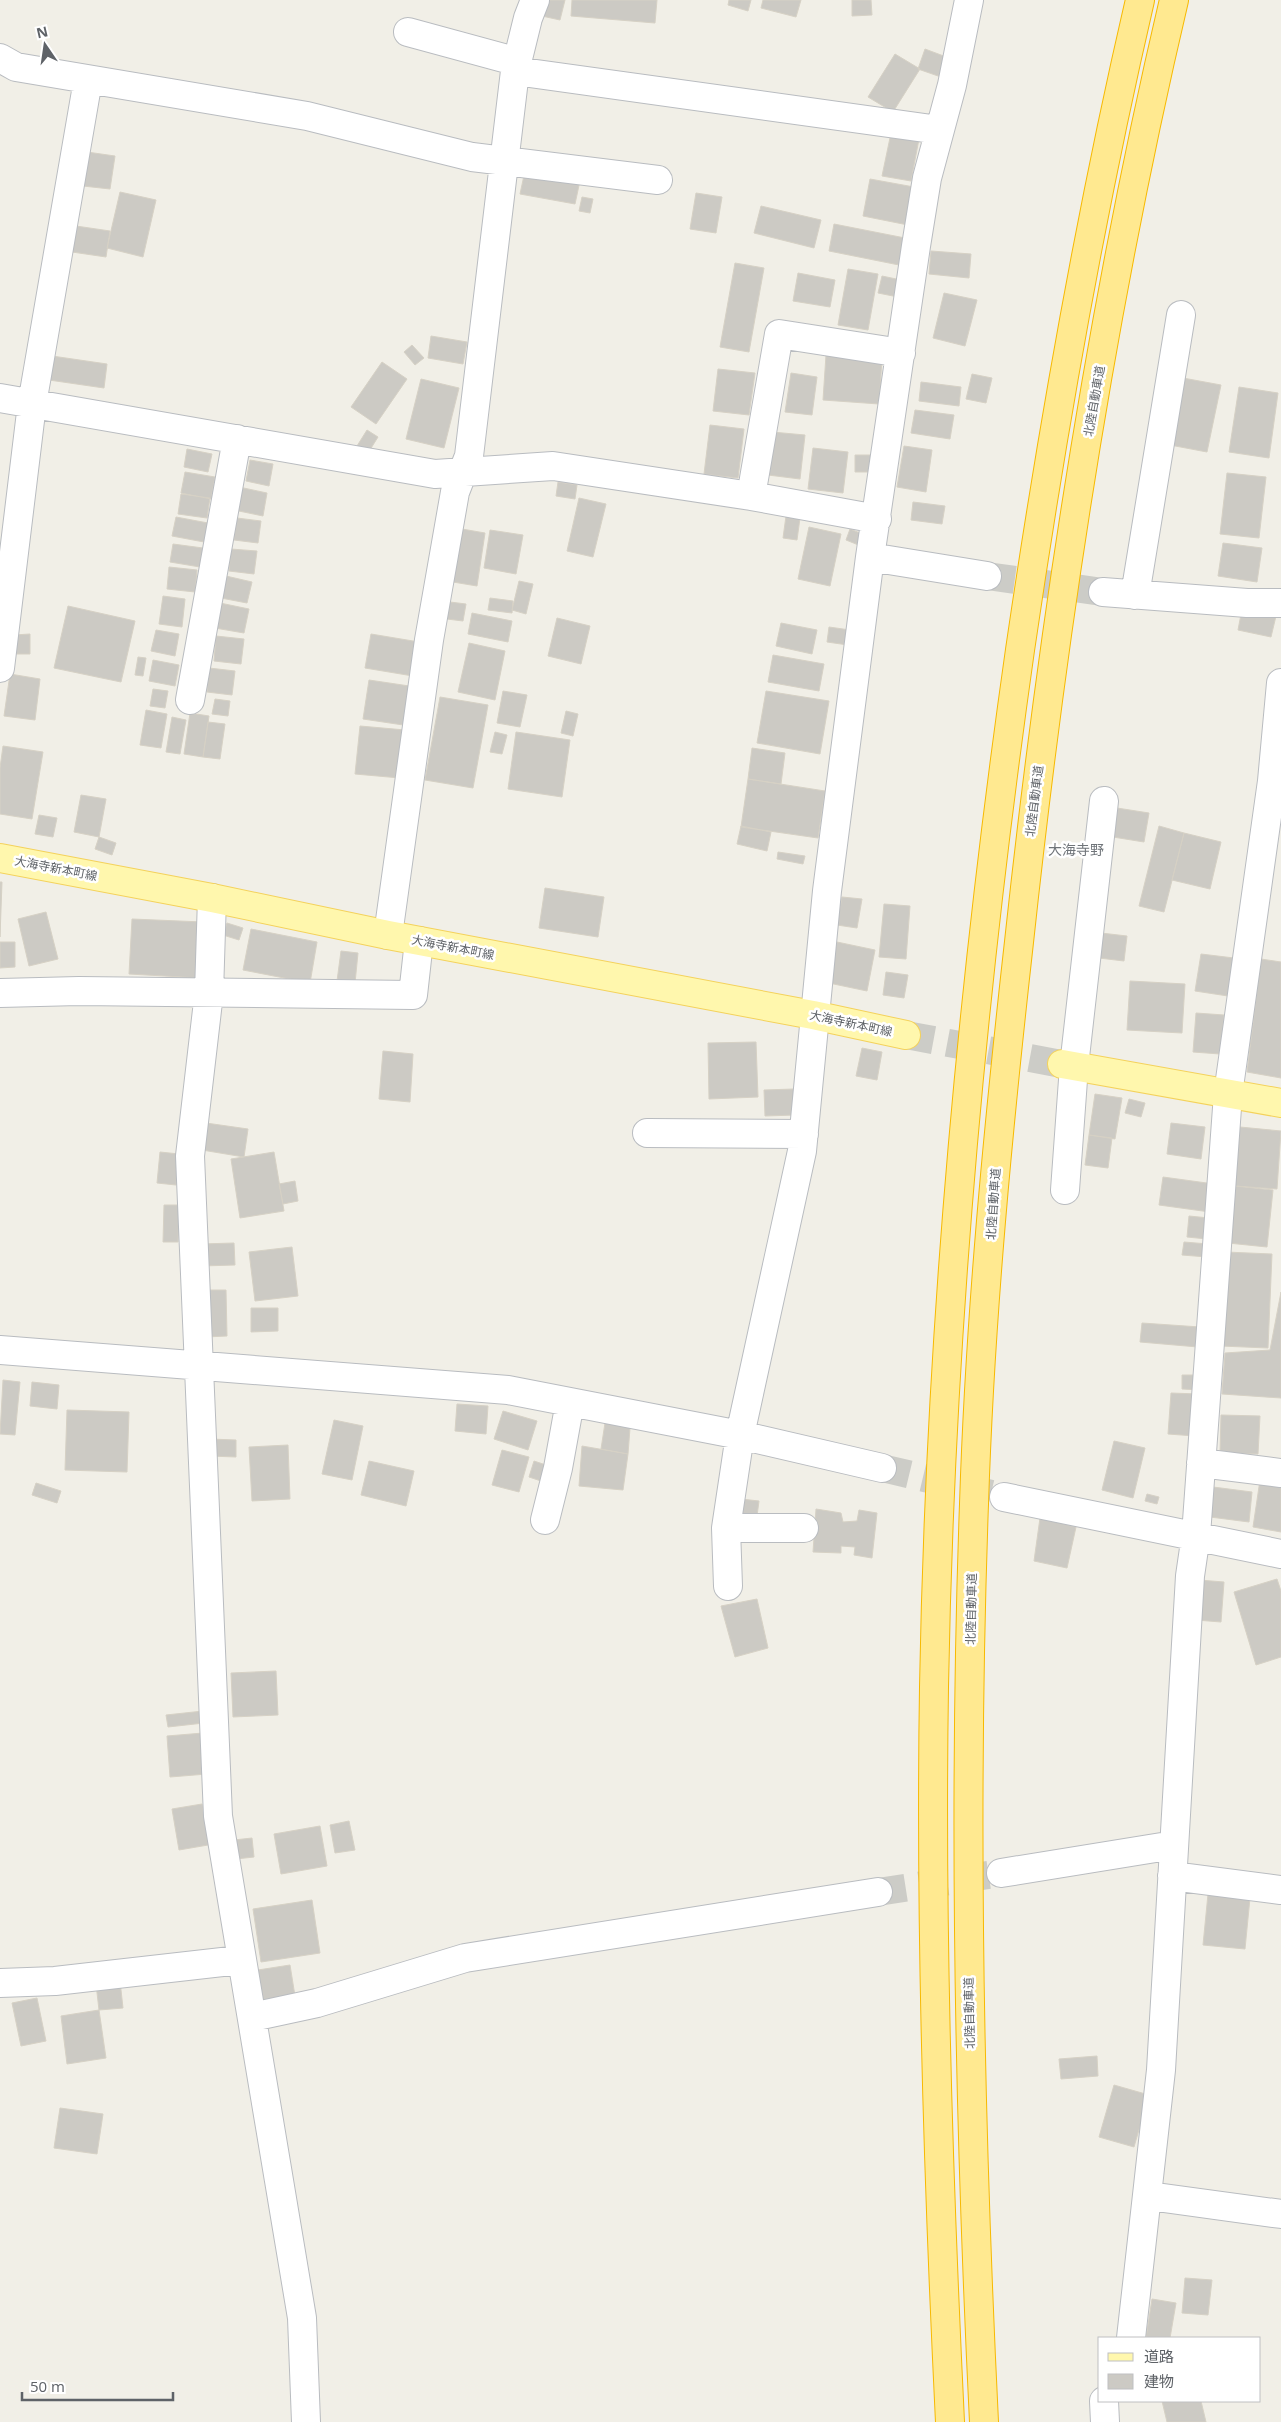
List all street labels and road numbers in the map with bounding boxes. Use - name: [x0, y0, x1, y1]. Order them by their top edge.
- street label: 北陸自動車道: [1079, 364, 1109, 438]
- street label: 北陸自動車道: [1021, 764, 1047, 838]
- street label: 大海寺新本町線: [13, 852, 99, 884]
- street label: 大海寺新本町線: [410, 931, 496, 963]
- street label: 大海寺新本町線: [808, 1006, 894, 1040]
- street label: 北陸自動車道: [982, 1167, 1004, 1241]
- street label: 北陸自動車道: [962, 1573, 980, 1645]
- street label: 北陸自動車道: [960, 1977, 978, 2049]

